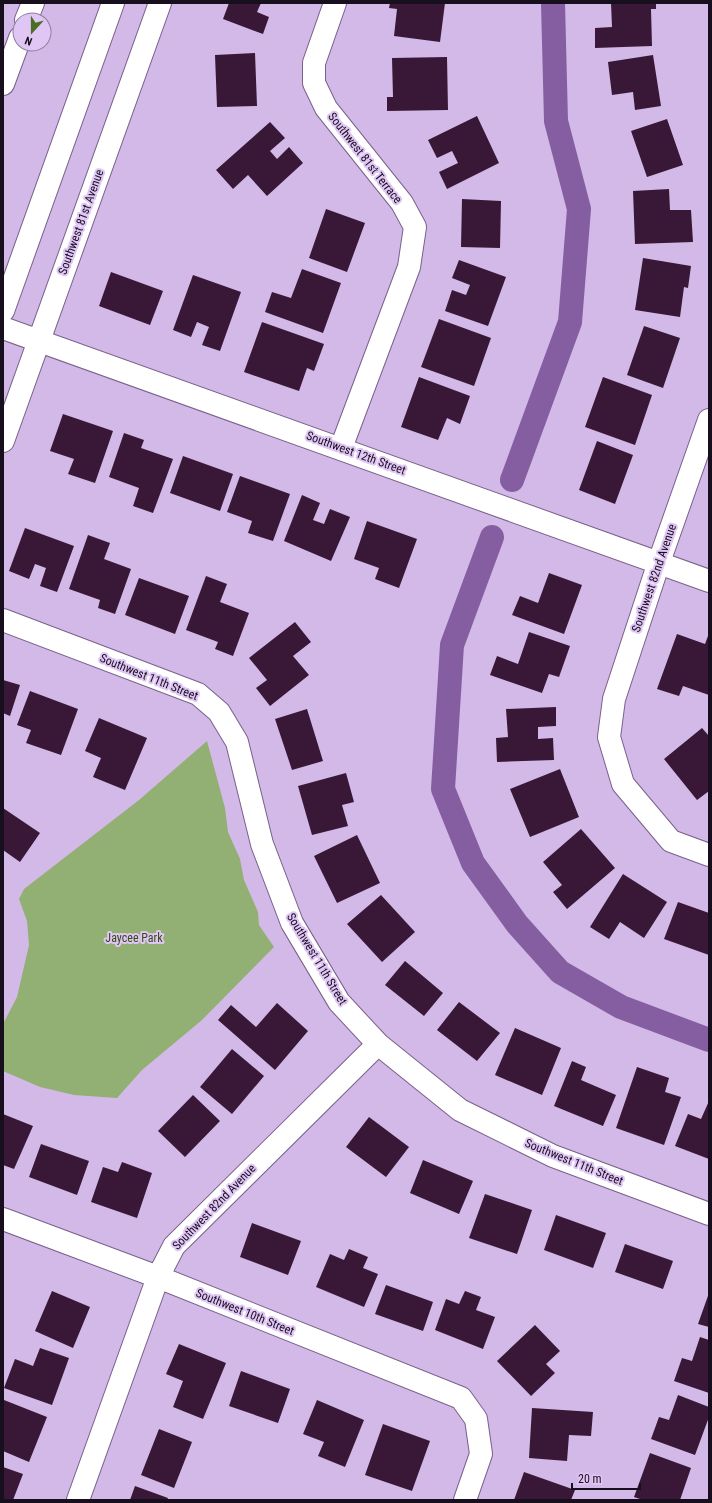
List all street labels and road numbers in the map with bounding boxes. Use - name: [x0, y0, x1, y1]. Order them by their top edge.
- street label: Southwest 81st Terrace: [325, 110, 405, 206]
- street label: Southwest 81st Avenue: [55, 167, 107, 276]
- street label: Southwest 12th Street: [304, 429, 408, 478]
- street label: Southwest 82nd Avenue: [629, 522, 679, 634]
- street label: Southwest 11th Street: [98, 651, 201, 703]
- street label: Southwest 11th Street: [284, 911, 350, 1008]
- street label: Southwest 11th Street: [523, 1136, 626, 1188]
- street label: Southwest 82nd Avenue: [170, 1161, 259, 1253]
- street label: Southwest 10th Street: [194, 1286, 297, 1338]

